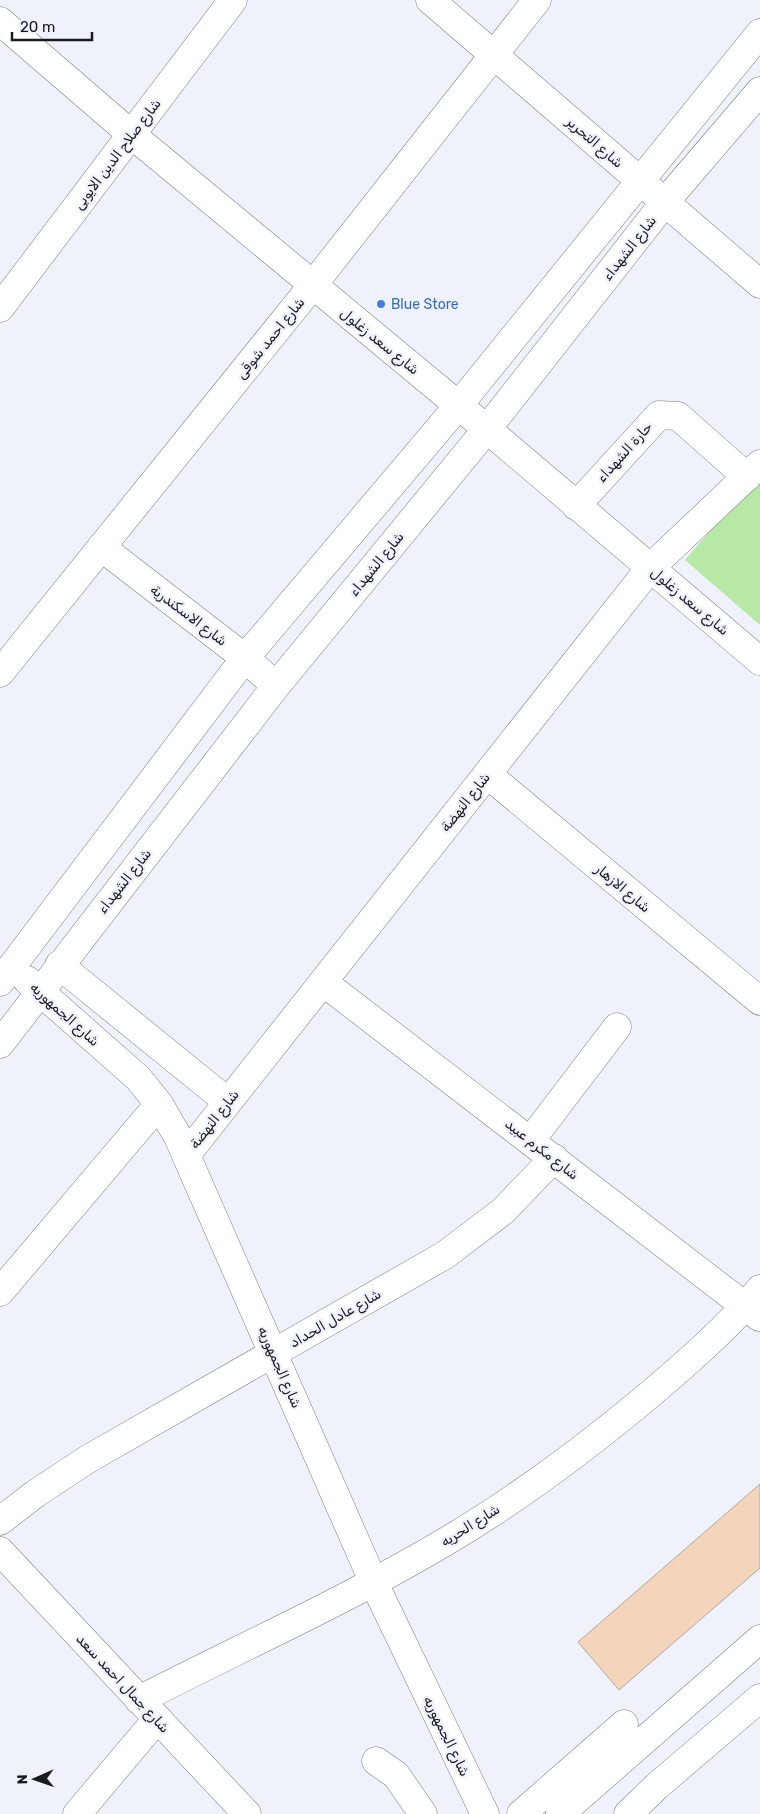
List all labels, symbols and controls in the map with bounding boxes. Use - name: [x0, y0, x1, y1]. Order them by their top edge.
- scale bar: [12, 10, 92, 42]
- text: 20 m: [20, 18, 55, 36]
- street label: شارع صلاح الدين الايوبى: [70, 95, 166, 214]
- street label: شارع التحرير: [561, 113, 626, 173]
- street label: شارع الشهداء: [599, 212, 662, 286]
- street label: شارع احمد شوقى: [232, 294, 310, 384]
- place label: Blue Store: [391, 296, 459, 313]
- marker: Blue Store: [375, 298, 387, 310]
- street label: شارع سعد زغلول: [336, 304, 423, 380]
- street label: حارة الشهداء: [593, 418, 656, 486]
- street label: شارع الشهداء: [345, 529, 409, 601]
- street label: شارع سعد زغلول: [646, 564, 732, 640]
- street label: شارع الاسكندرية: [146, 581, 230, 651]
- street label: شارع النهضة: [437, 769, 495, 837]
- street label: شارع الشهداء: [94, 845, 157, 919]
- street label: شارع الازهار: [590, 860, 654, 918]
- street label: شارع الجمهوريه: [25, 979, 103, 1051]
- street label: شارع النهضة: [186, 1086, 244, 1154]
- street label: شارع مكرم عبيد: [500, 1115, 582, 1185]
- street label: شارع عادل الحداد: [286, 1285, 385, 1353]
- street label: شارع الجمهوريه: [252, 1324, 305, 1411]
- street label: شارع الحريه: [438, 1501, 504, 1552]
- street label: شارع جمال احمد سعد: [71, 1630, 173, 1738]
- street label: شارع الجمهوريه: [418, 1693, 473, 1780]
- north arrow: [10, 1754, 60, 1804]
- text: N: [14, 1774, 31, 1785]

